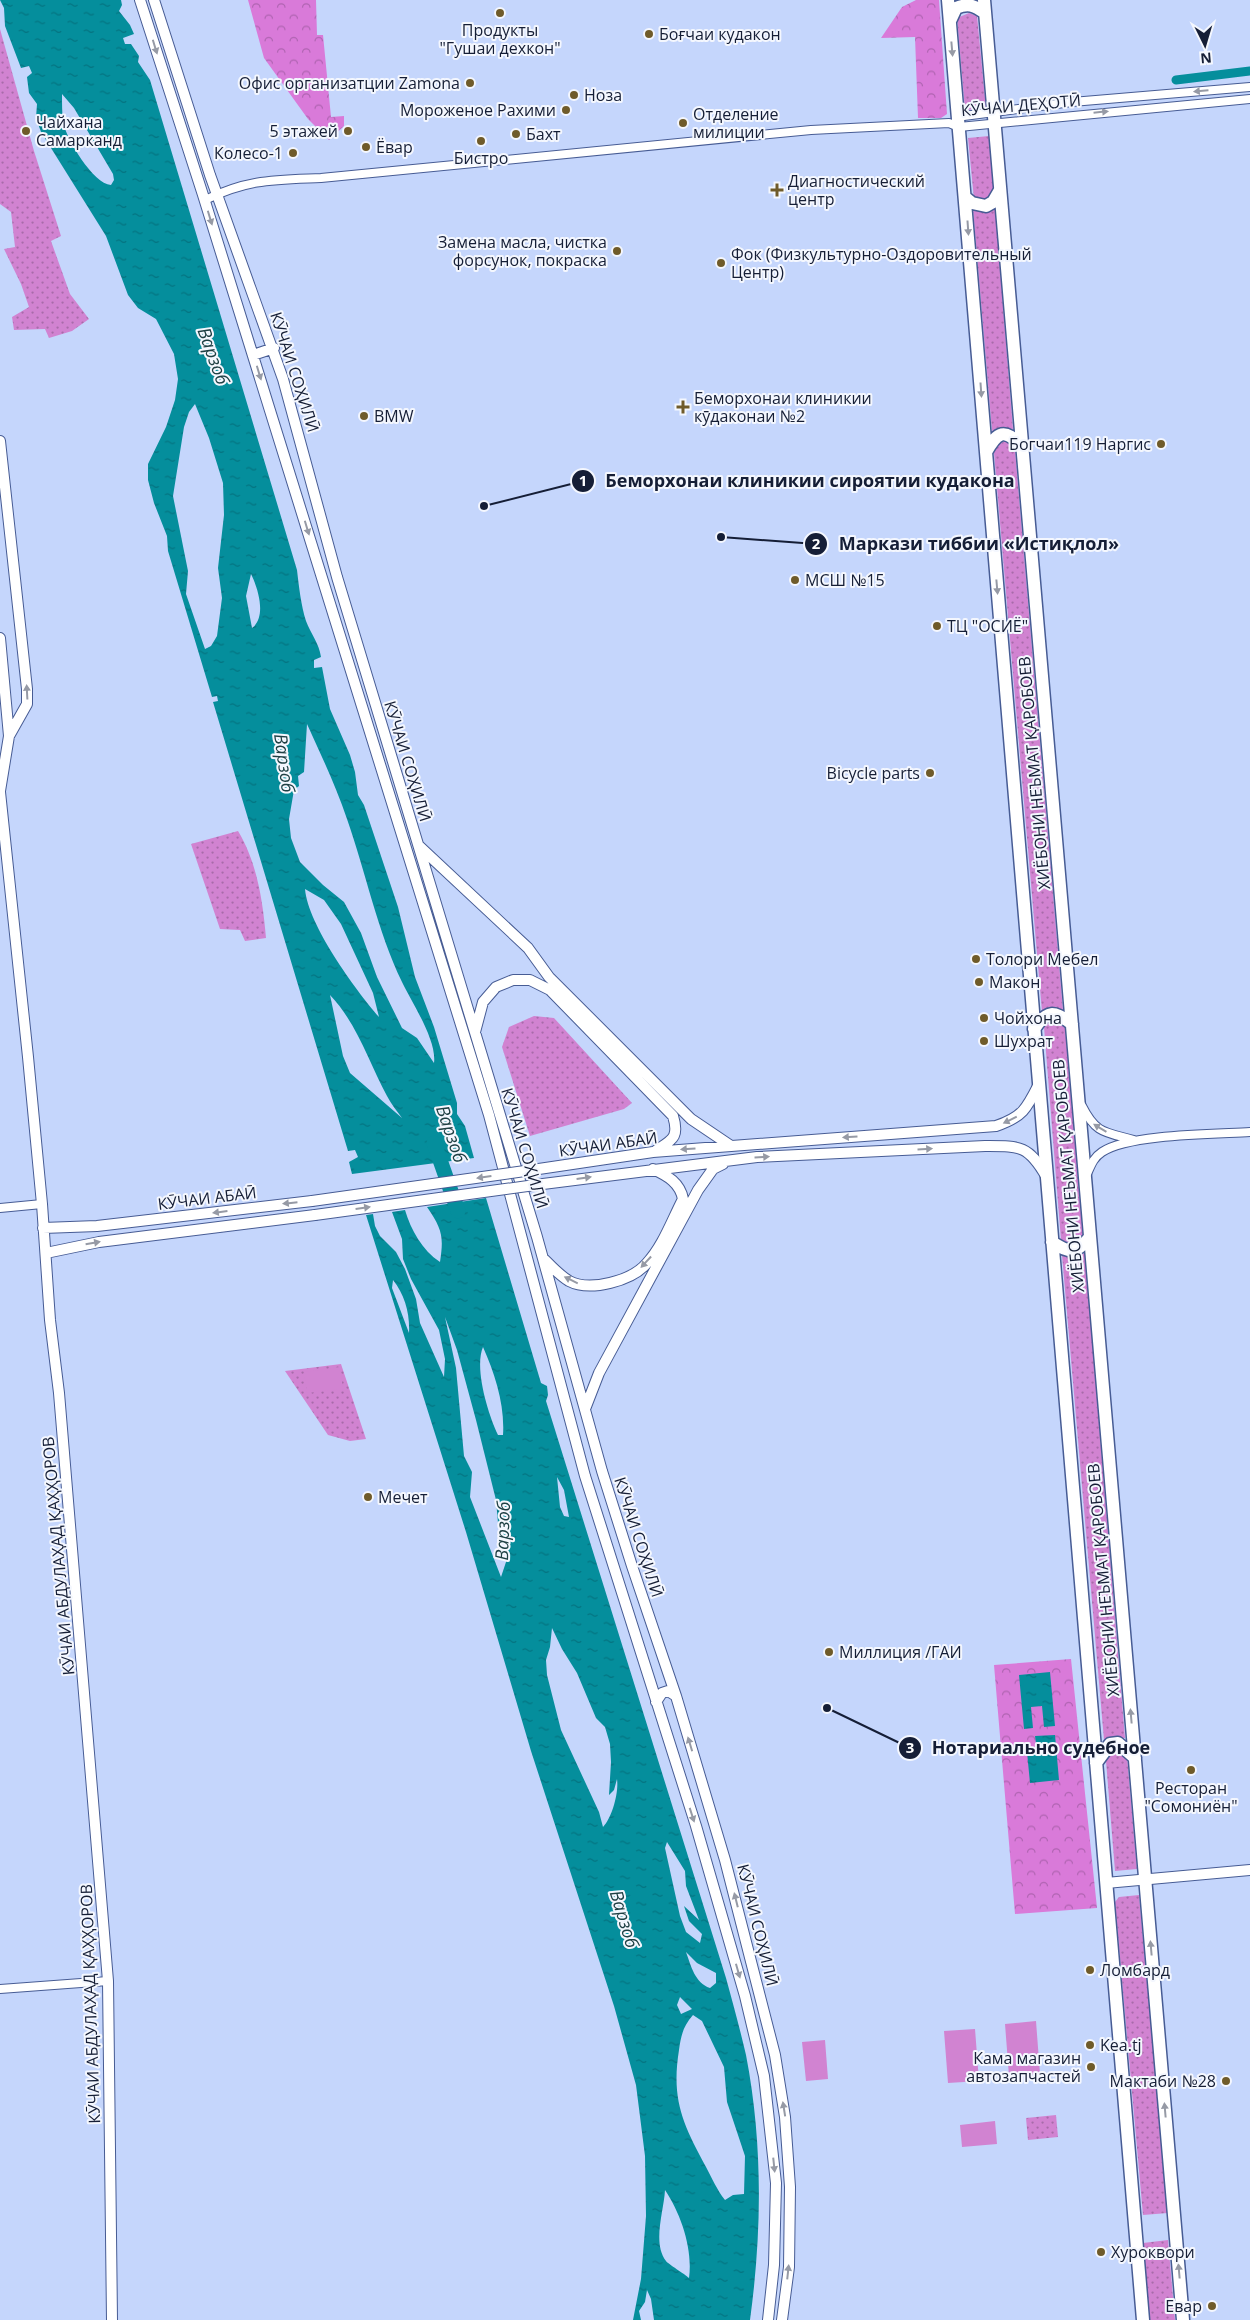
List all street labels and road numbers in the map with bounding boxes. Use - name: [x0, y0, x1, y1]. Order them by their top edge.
- street label: КӮЧАИ ДЕҲОТӢ: [960, 89, 1082, 121]
- street label: КӮЧАИ СОҲИЛӢ: [265, 309, 325, 435]
- street label: ХИЁБОНИ НЕЪМАТ ҚАРОБОЕВ: [1013, 655, 1055, 891]
- street label: КӮЧАИ СОҲИЛӢ: [379, 698, 437, 824]
- street label: ХИЁБОНИ НЕЪМАТ ҚАРОБОЕВ: [1047, 1058, 1089, 1294]
- street label: КӮЧАИ СОҲИЛӢ: [496, 1085, 554, 1211]
- street label: КӮЧАИ АБАӢ: [557, 1126, 659, 1162]
- street label: КӮЧАИ АБАӢ: [156, 1181, 258, 1215]
- street label: КӮЧАИ АБДУЛАҲАД ҚАҲҲОРОВ: [37, 1436, 79, 1676]
- street label: ХИЁБОНИ НЕЪМАТ ҚАРОБОЕВ: [1082, 1462, 1124, 1698]
- street label: КӮЧАИ СОҲИЛӢ: [609, 1474, 669, 1600]
- street label: КӮЧАИ СОҲИЛӢ: [732, 1862, 784, 1988]
- street label: КӮЧАИ АБДУЛАҲАД ҚАҲҲОРОВ: [75, 1884, 105, 2124]

